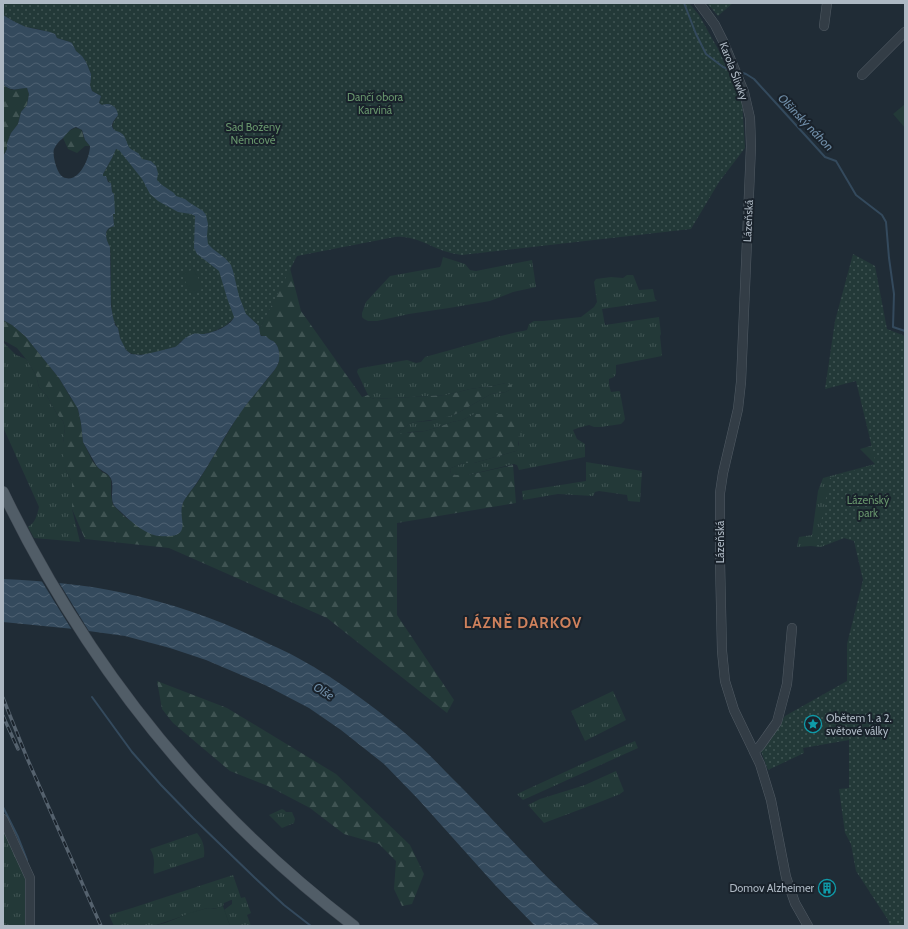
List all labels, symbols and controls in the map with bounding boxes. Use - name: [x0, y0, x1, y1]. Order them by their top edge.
- street label: Karola Śliwky: [717, 40, 752, 102]
- park label: Dančí obora Karviná: [347, 90, 404, 117]
- water label: Olšinský náhon: [775, 90, 837, 154]
- park label: Sad Boženy Němcové: [225, 120, 281, 147]
- street label: Lázeňská: [740, 199, 756, 243]
- park label: Lázeňský park: [847, 493, 890, 520]
- street label: Lázeňská: [713, 520, 727, 563]
- district label: LÁZNĚ DARKOV: [464, 613, 582, 632]
- water label: Olše: [311, 679, 337, 703]
- place label: Obětem 1. a 2. světové války: [826, 711, 892, 738]
- place icon: Obětem 1. a 2. světové války: [803, 714, 823, 734]
- building icon: Domov Alzheimer: [817, 878, 837, 898]
- place label: Domov Alzheimer: [729, 881, 815, 895]

